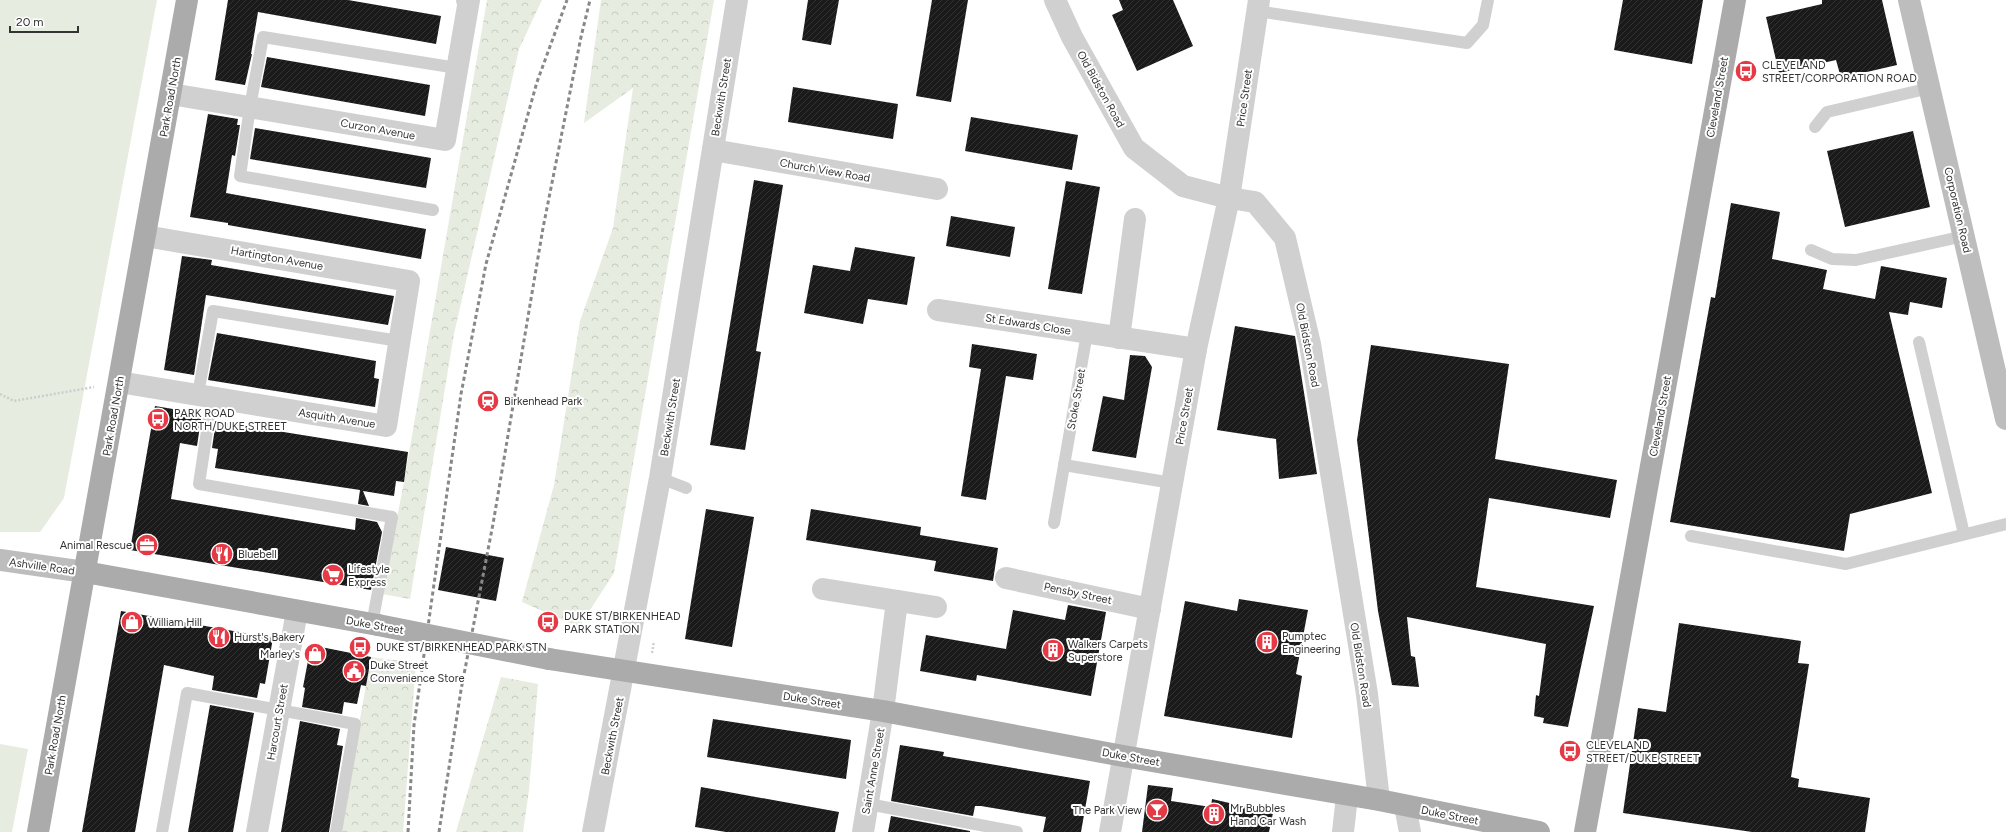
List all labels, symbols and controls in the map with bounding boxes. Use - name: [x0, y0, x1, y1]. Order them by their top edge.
- scale bar: [10, 8, 78, 34]
- text: 20 m: [16, 15, 44, 29]
- street label: Old Bidston Road: [1074, 49, 1127, 130]
- street label: Park Road North: [157, 56, 184, 138]
- street label: Cleveland Street: [1704, 56, 1731, 139]
- street label: Beckwith Street: [709, 57, 734, 137]
- bus stop icon: CLEVELAND STREET/CORPORATION ROAD: [1733, 58, 1759, 84]
- place label: CLEVELAND STREET/CORPORATION ROAD: [1762, 59, 1917, 85]
- street label: Price Street: [1234, 68, 1255, 128]
- street label: Curzon Avenue: [340, 117, 416, 142]
- street label: Church View Road: [779, 156, 871, 185]
- street label: Corporation Road: [1941, 166, 1974, 254]
- street label: Hartington Avenue: [230, 244, 324, 273]
- street label: Old Bidston Road: [1293, 302, 1322, 388]
- street label: St Edwards Close: [984, 311, 1072, 338]
- street label: Stoke Street: [1065, 367, 1088, 431]
- street label: Park Road North: [100, 375, 127, 457]
- street label: Cleveland Street: [1647, 375, 1674, 458]
- street label: Beckwith Street: [658, 377, 683, 457]
- street label: Price Street: [1173, 386, 1196, 446]
- station icon: Birkenhead Park: [475, 388, 501, 414]
- place label: Birkenhead Park: [504, 395, 583, 408]
- bus stop icon: PARK ROAD NORTH/DUKE STREET: [145, 406, 171, 432]
- street label: Asquith Avenue: [297, 406, 376, 431]
- place label: PARK ROAD NORTH/DUKE STREET: [174, 407, 287, 433]
- office icon: Animal Rescue: [134, 532, 160, 558]
- place label: Animal Rescue: [60, 539, 132, 552]
- restaurant icon: Bluebell: [209, 541, 235, 567]
- place label: Bluebell: [238, 548, 277, 561]
- street label: Ashville Road: [8, 555, 75, 578]
- supermarket icon: Lifestyle Express: [320, 562, 346, 588]
- place label: Lifestyle Express: [348, 563, 390, 589]
- street label: Pensby Street: [1043, 580, 1113, 607]
- shop icon: William Hill: [119, 609, 145, 635]
- bus stop icon: DUKE ST/BIRKENHEAD PARK STATION: [535, 609, 561, 635]
- place label: DUKE ST/BIRKENHEAD PARK STATION: [564, 610, 681, 636]
- street label: Duke Street: [345, 614, 405, 637]
- place label: William Hill: [148, 616, 202, 629]
- street label: Old Bidston Road: [1347, 622, 1374, 708]
- restaurant icon: Hurst's Bakery: [206, 624, 232, 650]
- building icon: Pumptec Engineering: [1254, 629, 1280, 655]
- place label: Pumptec Engineering: [1282, 630, 1341, 656]
- place label: Hurst's Bakery: [234, 631, 305, 644]
- bus stop icon: DUKE ST/BIRKENHEAD PARK STN: [347, 634, 373, 660]
- building icon: Walkers Carpets Superstore: [1040, 637, 1066, 663]
- place label: Walkers Carpets Superstore: [1068, 638, 1148, 664]
- shop icon: Marley's: [302, 641, 328, 667]
- place label: DUKE ST/BIRKENHEAD PARK STN: [376, 641, 547, 654]
- place label: Marley's: [260, 648, 300, 661]
- public building icon: Duke Street Convenience Store: [341, 658, 367, 684]
- place label: Duke Street Convenience Store: [370, 659, 464, 685]
- street label: Harcourt Street: [264, 683, 291, 761]
- street label: Duke Street: [782, 690, 842, 711]
- street label: Park Road North: [42, 694, 69, 776]
- street label: Beckwith Street: [599, 696, 626, 776]
- street label: Saint Anne Street: [860, 727, 887, 815]
- bus stop icon: CLEVELAND STREET/DUKE STREET: [1557, 738, 1583, 764]
- place label: CLEVELAND STREET/DUKE STREET: [1586, 739, 1699, 765]
- street label: Duke Street: [1101, 746, 1161, 769]
- bar icon: The Park View: [1144, 797, 1170, 823]
- building icon: Mr Bubbles Hand Car Wash: [1201, 801, 1227, 827]
- place label: Mr Bubbles Hand Car Wash: [1230, 802, 1306, 828]
- place label: The Park View: [1073, 804, 1142, 817]
- street label: Duke Street: [1420, 804, 1480, 827]

